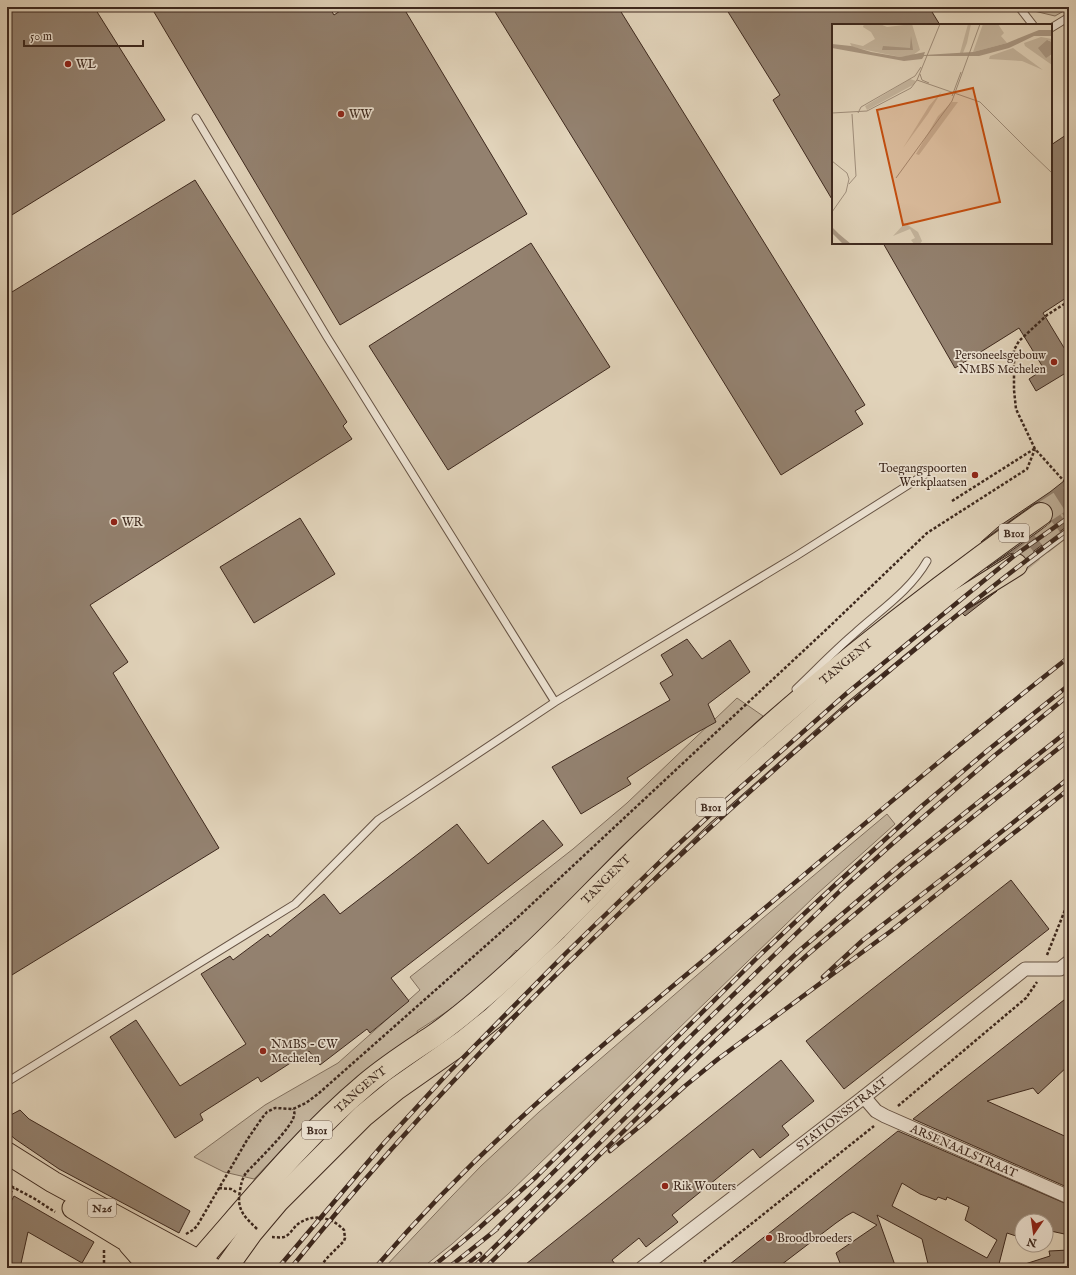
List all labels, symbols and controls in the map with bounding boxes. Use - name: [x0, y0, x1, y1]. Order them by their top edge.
- scale bar: [24, 22, 143, 48]
- inset map: [832, 24, 1052, 244]
- text: 50 m: [30, 29, 52, 44]
- place label: WL: [76, 57, 96, 72]
- marker: WL: [63, 59, 73, 69]
- place label: WW: [349, 107, 372, 122]
- marker: WW: [336, 109, 346, 119]
- place label: Personeelsgebouw NMBS Mechelen: [955, 348, 1047, 377]
- marker: Personeelsgebouw NMBS Mechelen: [1049, 357, 1059, 367]
- place label: Toegangspoorten Werkplaatsen: [879, 461, 968, 491]
- marker: Toegangspoorten Werkplaatsen: [970, 470, 980, 480]
- place label: WR: [122, 515, 143, 530]
- marker: WR: [109, 517, 119, 527]
- road number: B101: [999, 524, 1029, 542]
- street label: TANGENT: [817, 636, 876, 688]
- road number: B101: [696, 798, 726, 816]
- street label: TANGENT: [579, 851, 634, 908]
- place label: NMBS - CW Mechelen: [271, 1037, 338, 1066]
- marker: NMBS - CW Mechelen: [258, 1046, 268, 1056]
- street label: TANGENT: [332, 1063, 390, 1116]
- street label: STATIONSSTRAAT: [793, 1074, 891, 1154]
- road number: B101: [302, 1121, 332, 1139]
- street label: ARSENAALSTRAAT: [907, 1121, 1020, 1181]
- place label: Rik Wouters: [673, 1179, 736, 1194]
- marker: Rik Wouters: [660, 1181, 670, 1191]
- road number: N26: [88, 1199, 116, 1217]
- north arrow: [1014, 1213, 1054, 1253]
- place label: Broodbroeders: [777, 1231, 852, 1246]
- marker: Broodbroeders: [764, 1233, 774, 1243]
- text: N: [1025, 1234, 1039, 1250]

